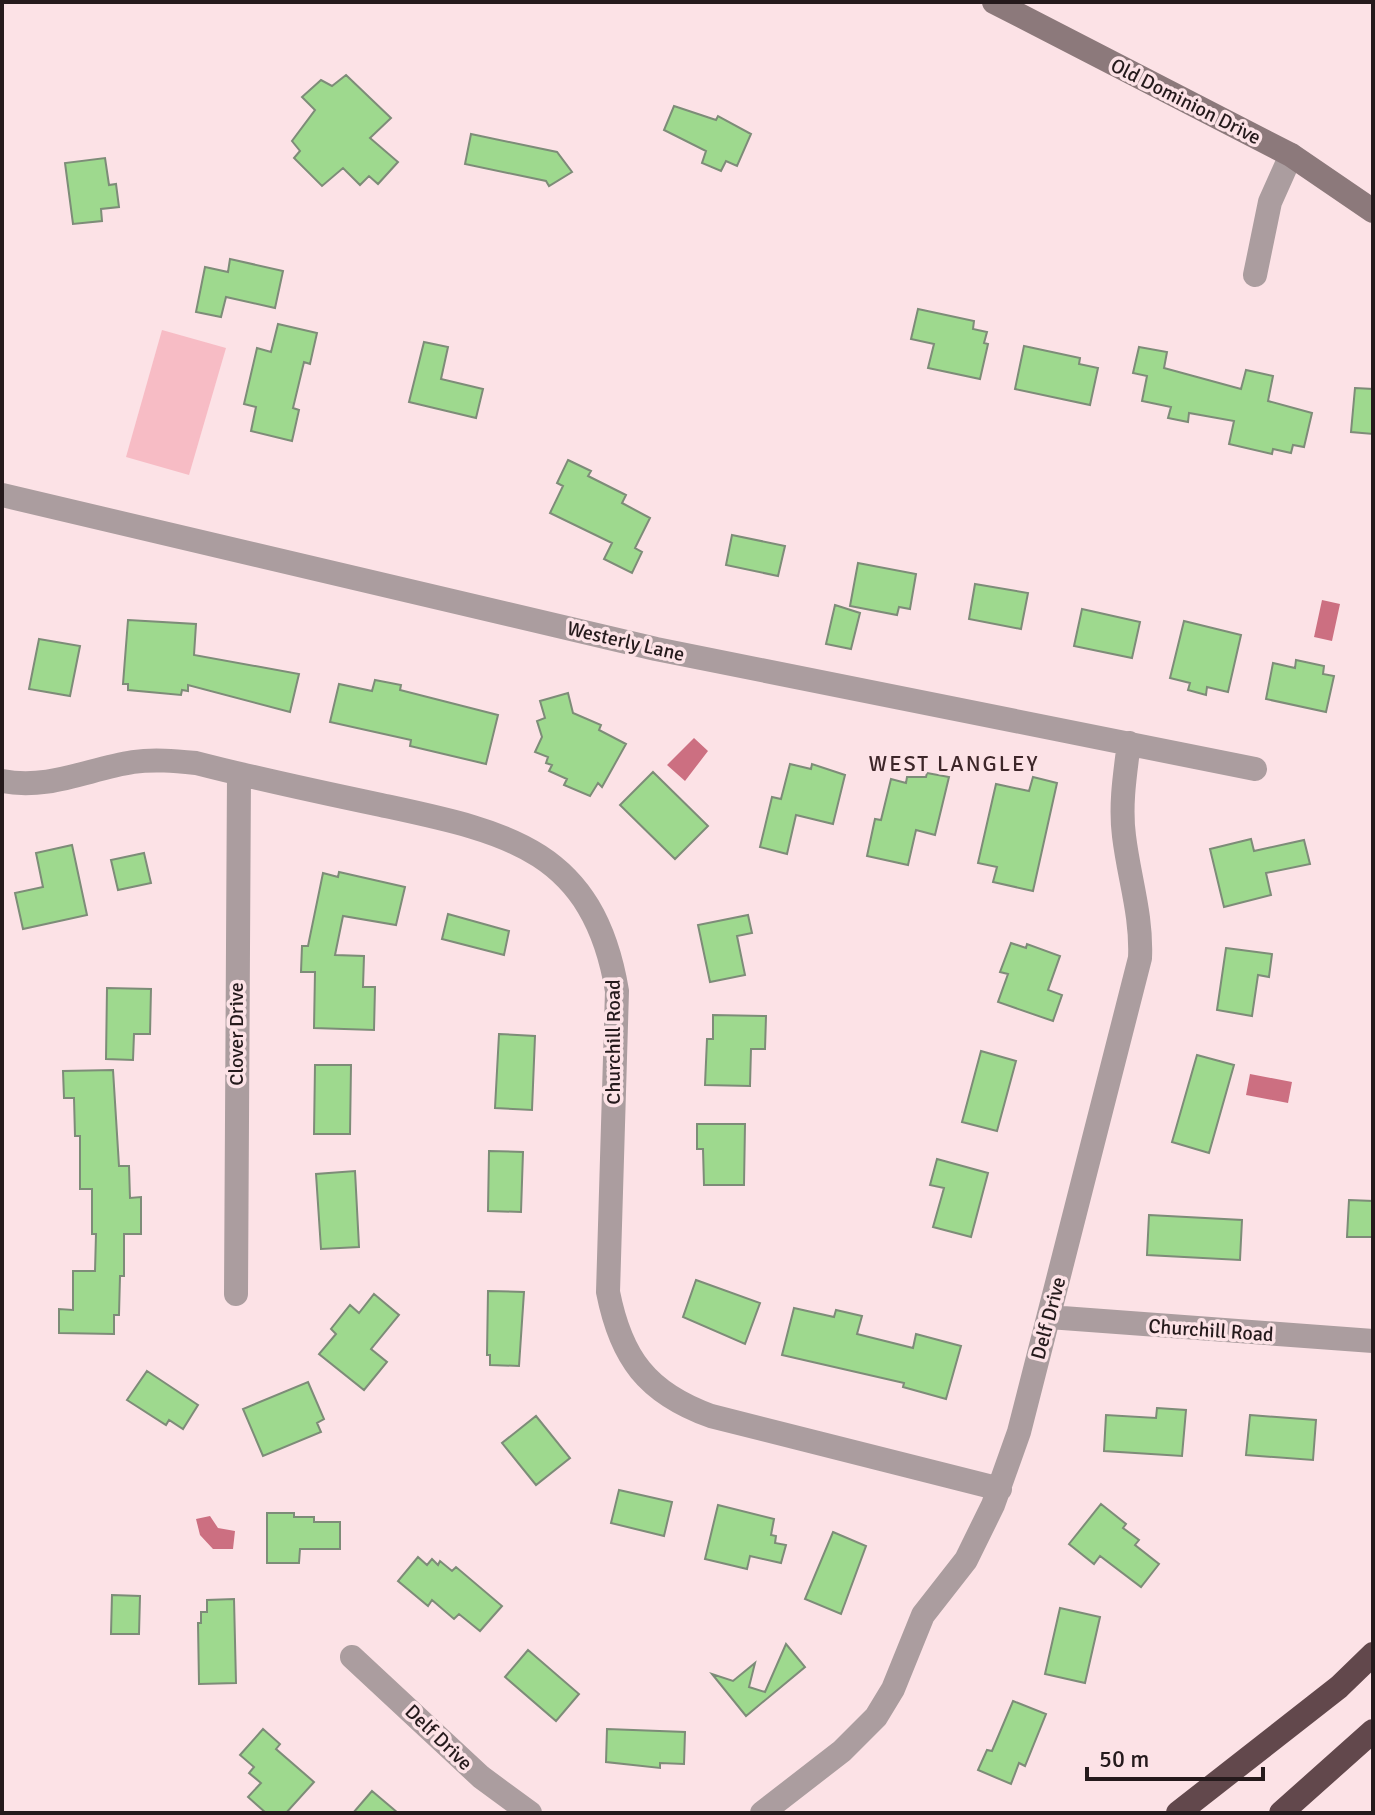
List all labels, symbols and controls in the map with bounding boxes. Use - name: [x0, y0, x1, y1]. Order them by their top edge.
- street label: Old Dominion Drive: [1106, 53, 1265, 150]
- street label: Westerly Lane: [565, 616, 687, 667]
- district label: WEST LANGLEY: [868, 750, 1040, 777]
- street label: Churchill Road: [601, 979, 626, 1105]
- street label: Clover Drive: [224, 982, 249, 1086]
- street label: Delf Drive: [1025, 1274, 1071, 1362]
- street label: Churchill Road: [1148, 1314, 1274, 1347]
- street label: Delf Drive: [400, 1699, 478, 1776]
- scale bar: [1087, 1731, 1263, 1781]
- text: 50 m: [1099, 1744, 1149, 1774]

